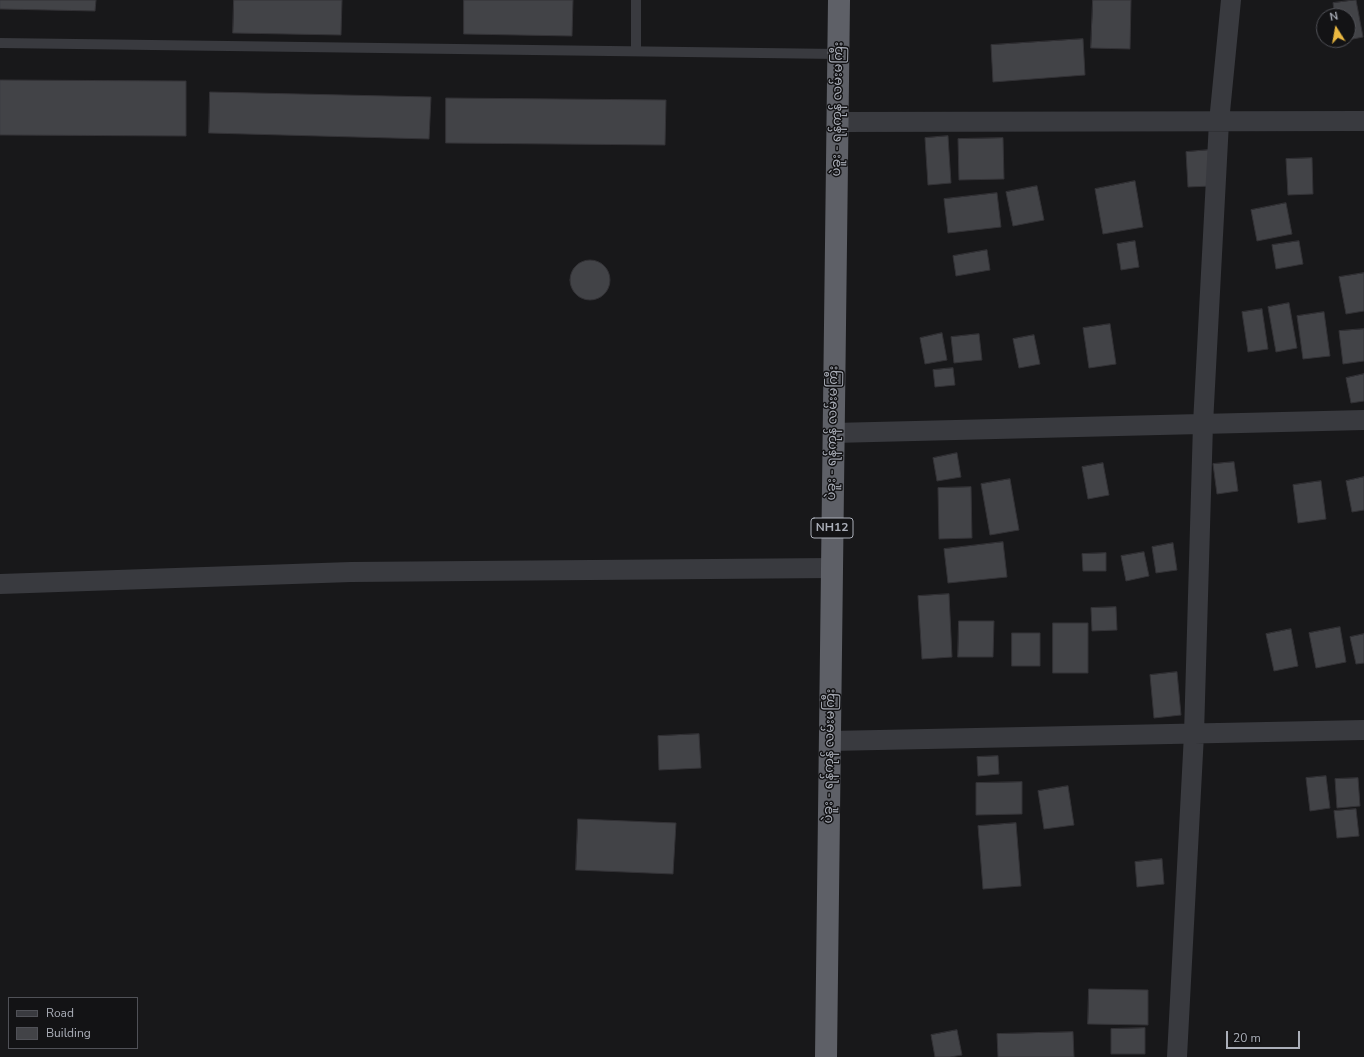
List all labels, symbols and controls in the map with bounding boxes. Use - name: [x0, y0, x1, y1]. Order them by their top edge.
- north arrow: [1316, 8, 1356, 48]
- text: N: [1328, 9, 1339, 25]
- street label: ပဲခူး - ရန်ကုန် လမ်းမကြီး: [829, 41, 847, 177]
- street label: ပဲခူး - ရန်ကုန် လမ်းမကြီး: [824, 365, 842, 501]
- road number: NH12: [811, 518, 853, 538]
- street label: ပဲခူး - ရန်ကုန် လမ်းမကြီး: [821, 688, 839, 824]
- legend: [8, 997, 138, 1049]
- text: Road: [46, 1005, 74, 1021]
- scale bar: [1228, 1023, 1302, 1049]
- text: Building: [46, 1025, 91, 1041]
- text: 20 m: [1233, 1030, 1261, 1046]

